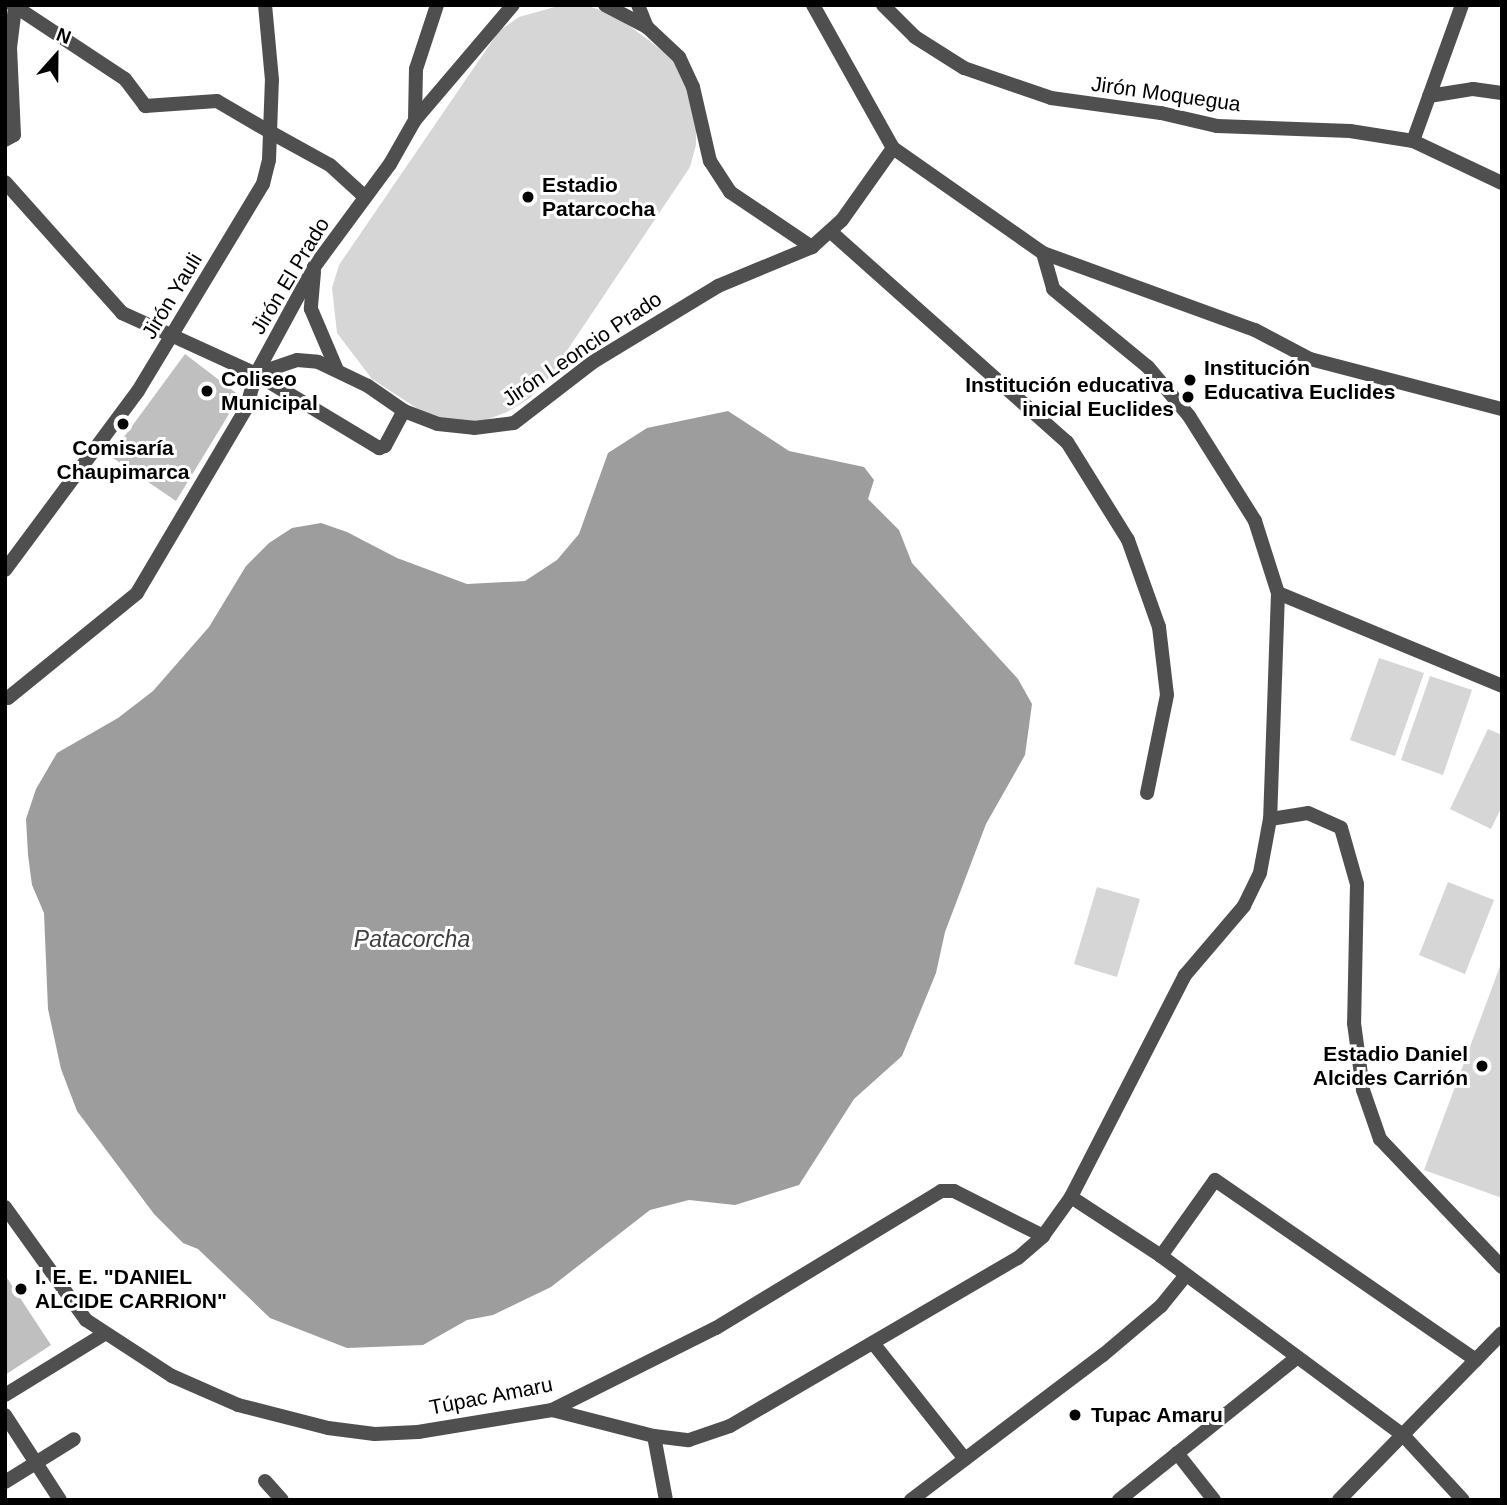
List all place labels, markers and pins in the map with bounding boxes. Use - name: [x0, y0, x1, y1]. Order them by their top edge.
- place label: Estadio Patarcocha: [542, 172, 655, 222]
- marker: Estadio Patarcocha: [520, 189, 536, 205]
- place label: Institución Educativa Euclides: [1204, 355, 1395, 405]
- place label: Coliseo Municipal: [221, 366, 318, 416]
- place label: Institución educativa inicial Euclides: [965, 372, 1174, 422]
- marker: Institución Educativa Euclides: [1182, 372, 1198, 388]
- marker: Coliseo Municipal: [199, 383, 215, 399]
- marker: Institución educativa inicial Euclides: [1180, 389, 1196, 405]
- marker: Comisaría Chaupimarca: [115, 416, 131, 432]
- place label: Comisaría Chaupimarca: [56, 435, 190, 485]
- place label: Estadio Daniel Alcides Carrión: [1313, 1041, 1468, 1091]
- marker: Estadio Daniel Alcides Carrión: [1474, 1058, 1490, 1074]
- place label: I. E. E. "DANIEL ALCIDE CARRION": [35, 1264, 227, 1314]
- marker: I. E. E. "DANIEL ALCIDE CARRION": [13, 1281, 29, 1297]
- place label: Tupac Amaru: [1091, 1402, 1224, 1428]
- marker: Tupac Amaru: [1065, 1405, 1085, 1425]

